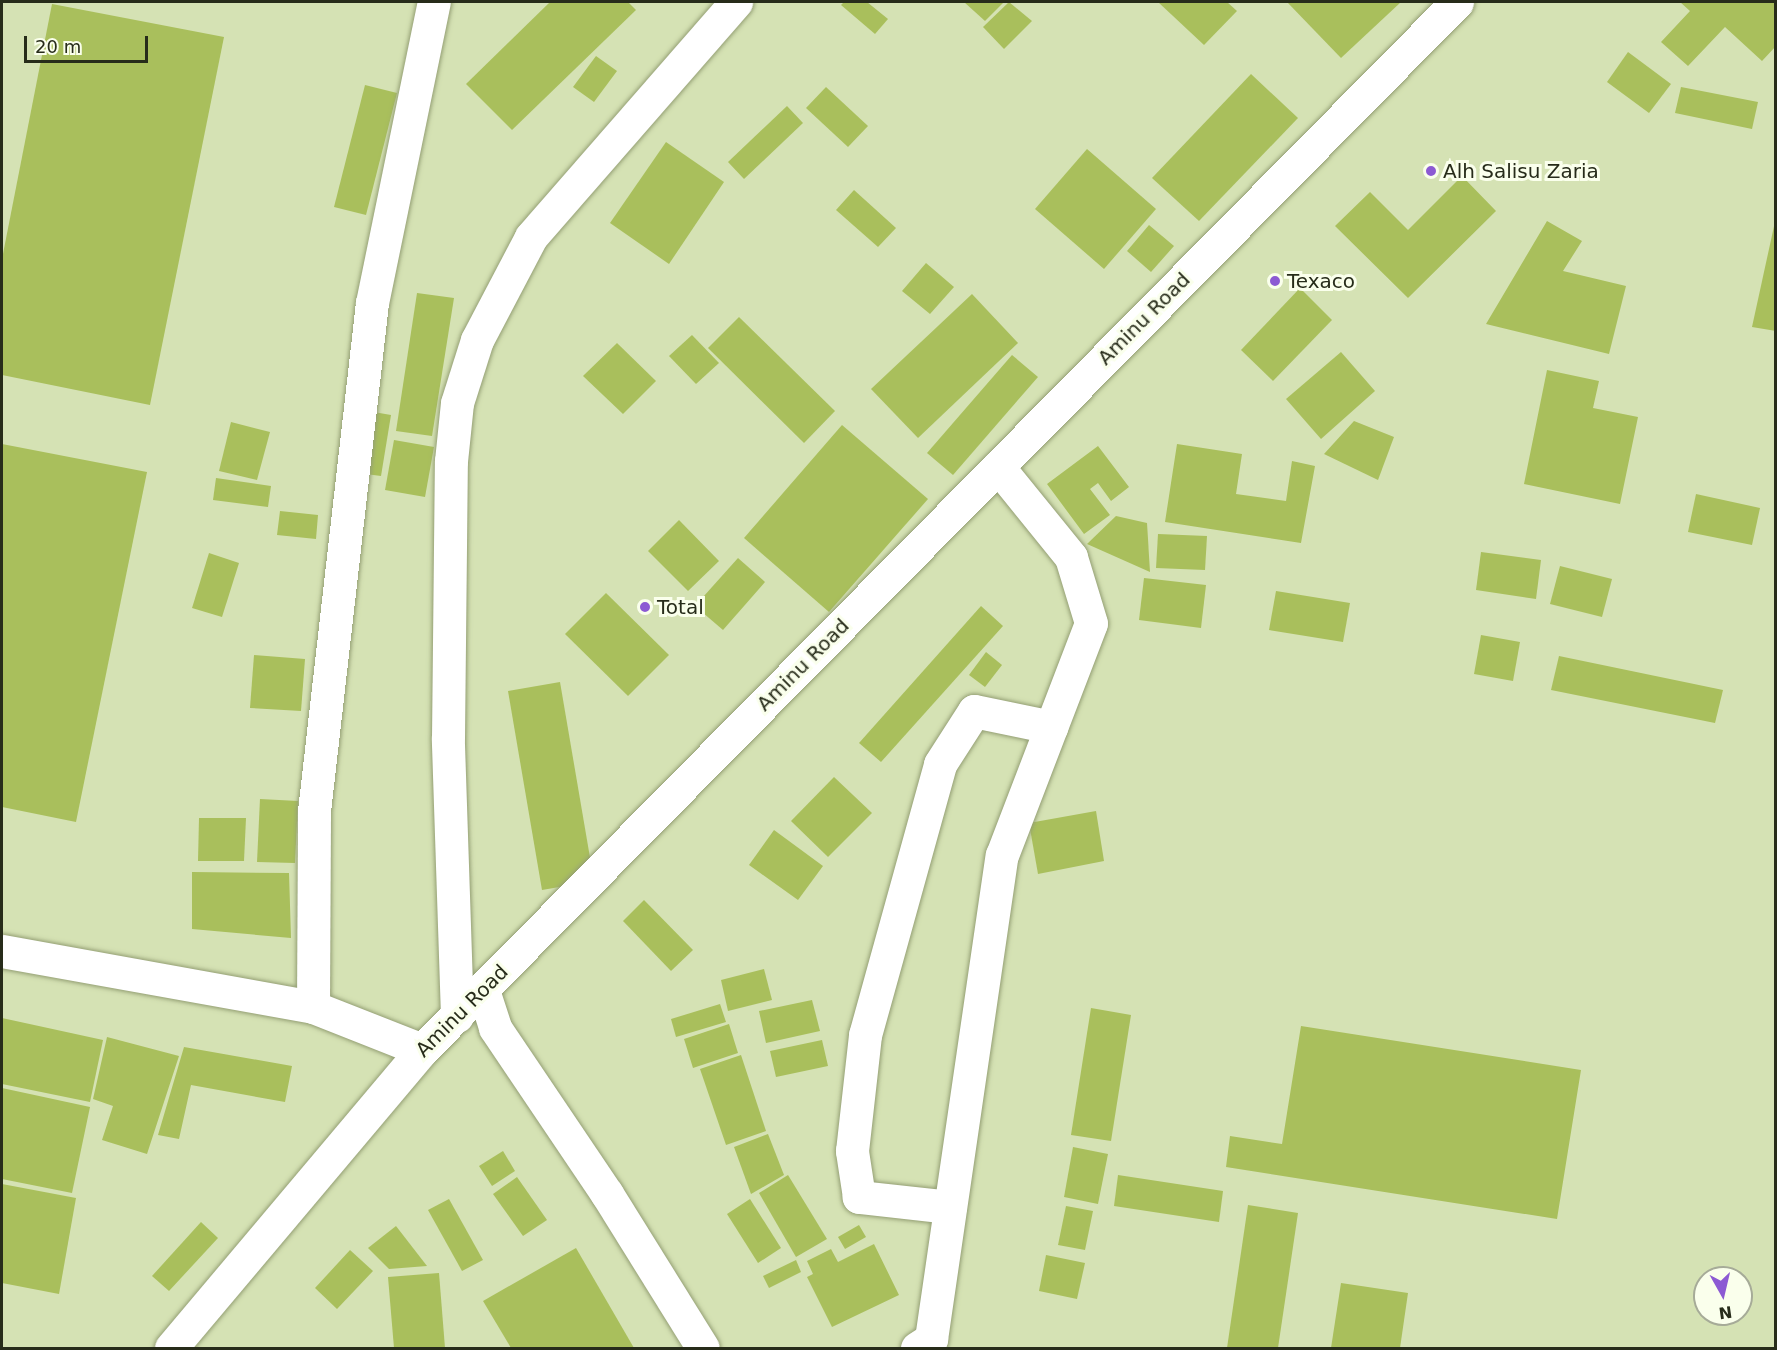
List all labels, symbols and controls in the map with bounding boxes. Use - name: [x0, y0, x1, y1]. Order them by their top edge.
- scale bar: [27, 24, 152, 62]
- text: 20 m: [35, 36, 81, 57]
- place label: Alh Salisu Zaria: [1443, 159, 1599, 183]
- marker: Alh Salisu Zaria: [1424, 164, 1438, 178]
- street label: Aminu Road: [1093, 268, 1195, 370]
- place label: Texaco: [1287, 269, 1355, 293]
- marker: Texaco: [1268, 274, 1282, 288]
- place label: Total: [657, 595, 704, 619]
- marker: Total: [638, 600, 652, 614]
- street label: Aminu Road: [752, 614, 854, 716]
- street label: Aminu Road: [411, 960, 513, 1062]
- north arrow: [1693, 1266, 1753, 1326]
- text: N: [1717, 1302, 1733, 1323]

